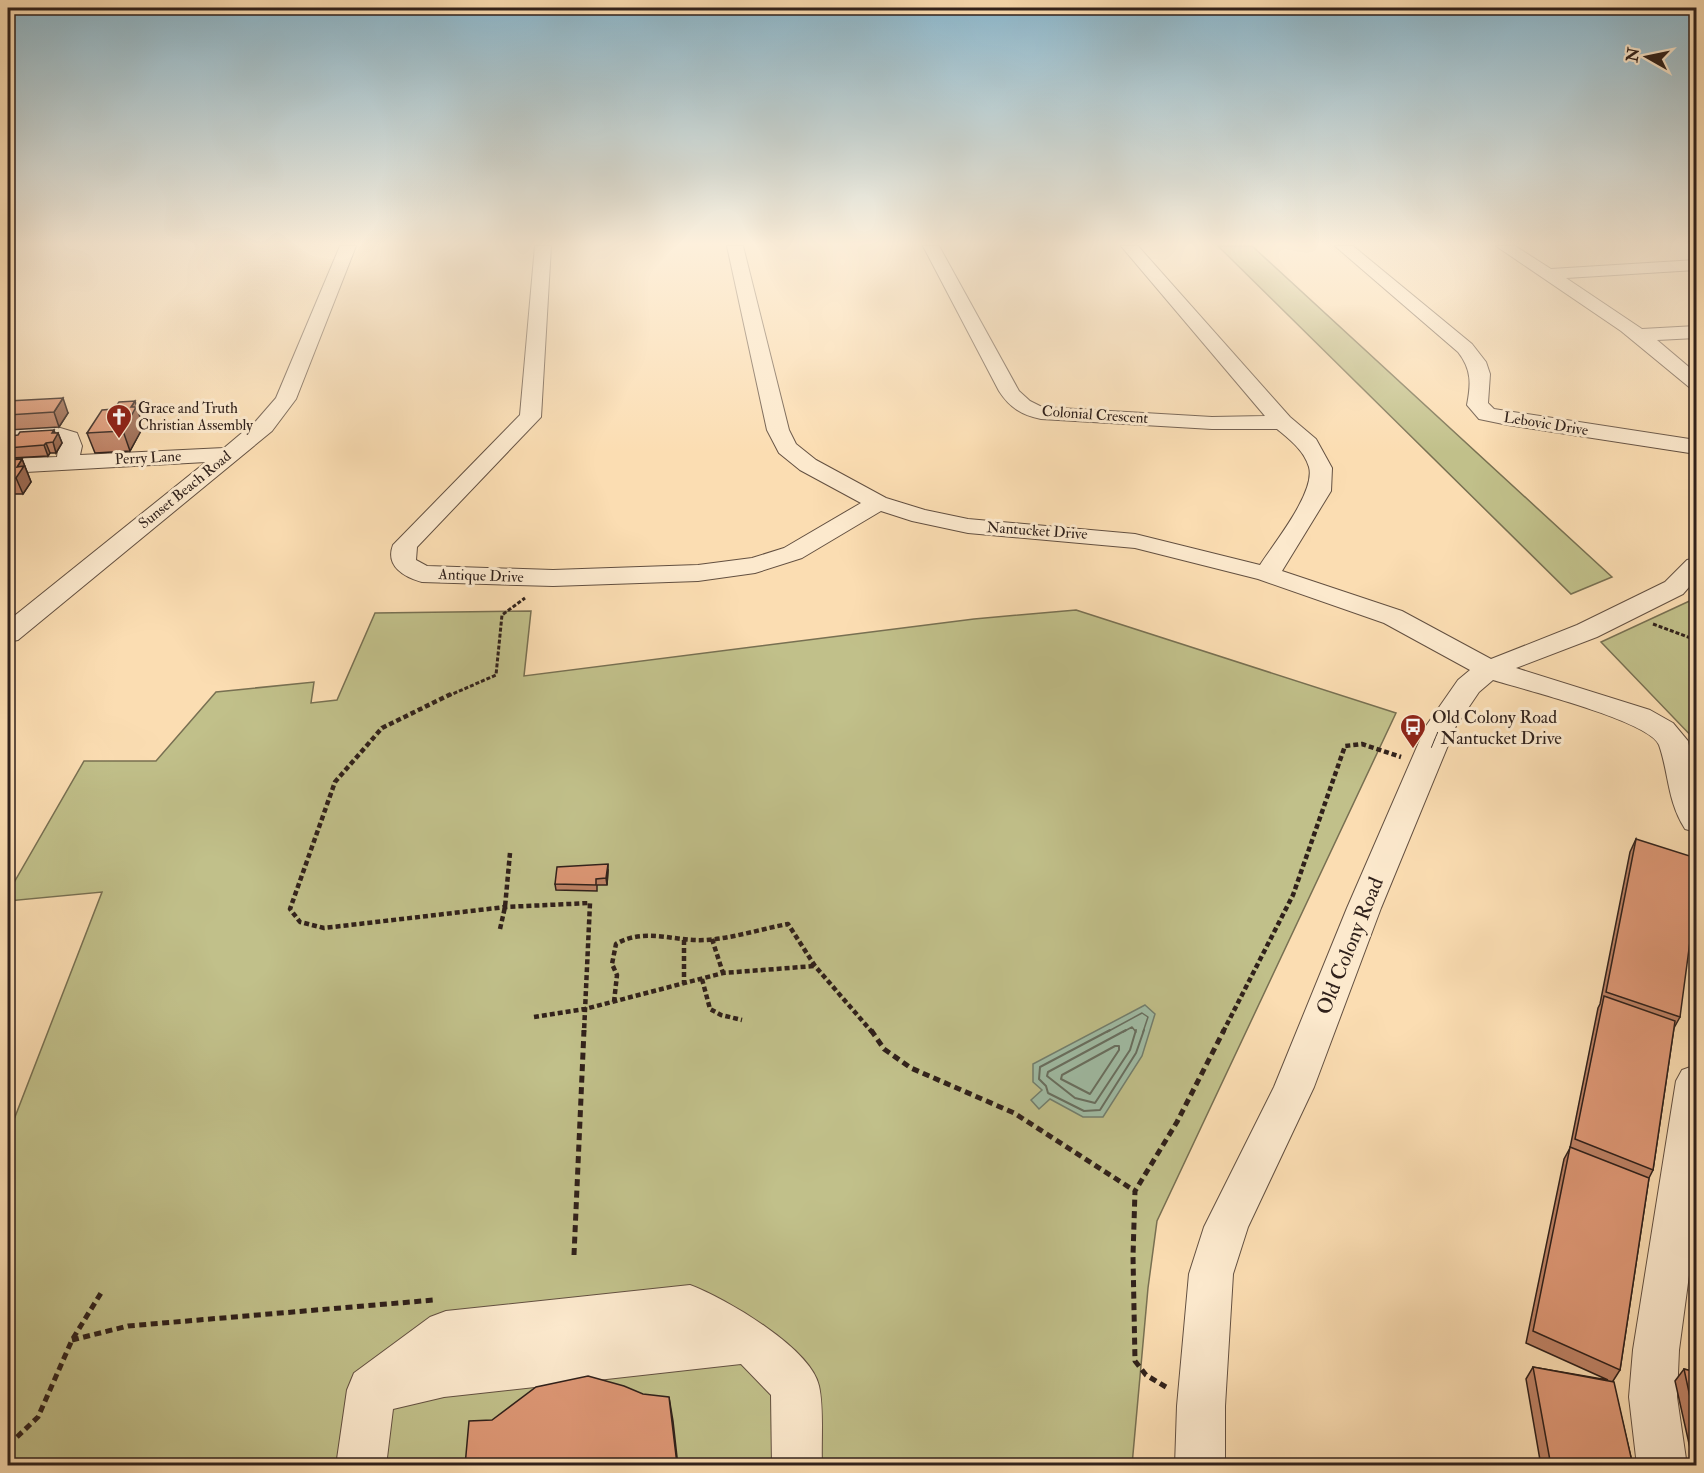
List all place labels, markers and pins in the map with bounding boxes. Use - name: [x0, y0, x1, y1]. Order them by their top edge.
- place label: Grace and Truth Christian Assembly: [138, 399, 253, 435]
- church icon: Grace and Truth Christian Assembly: [104, 402, 134, 440]
- place label: Old Colony Road / Nantucket Drive: [1430, 706, 1562, 750]
- bus stop icon: Old Colony Road / Nantucket Drive: [1398, 712, 1428, 750]

